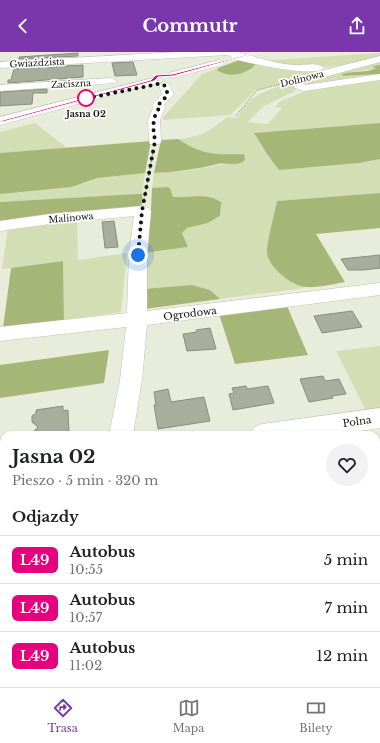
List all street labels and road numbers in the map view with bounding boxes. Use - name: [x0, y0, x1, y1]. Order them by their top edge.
- street label: Gwiaździsta: [9, 56, 65, 69]
- street label: Dolinowa: [279, 68, 325, 89]
- street label: Zaciszna: [51, 77, 91, 90]
- street label: Malinowa: [48, 210, 94, 225]
- street label: Ogrodowa: [163, 304, 218, 323]
- street label: Polna: [342, 413, 373, 430]

